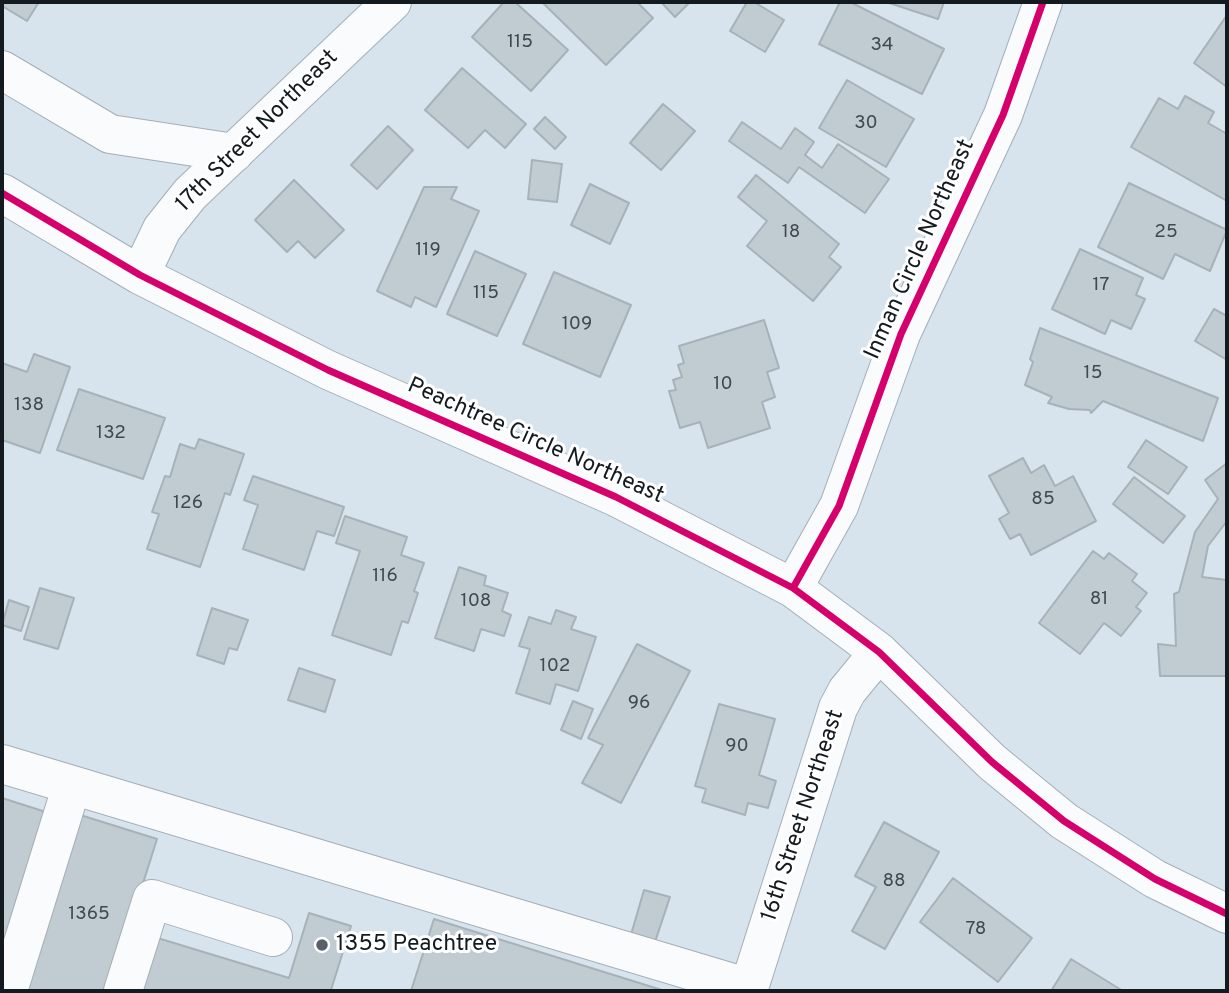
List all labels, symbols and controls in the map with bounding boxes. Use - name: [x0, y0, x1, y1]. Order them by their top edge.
- house number: 115: [507, 32, 533, 54]
- house number: 34: [870, 35, 894, 57]
- street label: 17th Street Northeast: [171, 45, 345, 219]
- house number: 30: [854, 113, 878, 135]
- street label: Inman Circle Northeast: [860, 136, 982, 364]
- house number: 18: [782, 222, 800, 244]
- house number: 25: [1154, 222, 1178, 244]
- house number: 119: [415, 240, 441, 262]
- house number: 17: [1093, 275, 1109, 297]
- house number: 115: [473, 283, 499, 305]
- house number: 109: [562, 314, 592, 336]
- house number: 15: [1084, 363, 1102, 385]
- street label: Peachtree Circle Northeast: [402, 373, 668, 511]
- house number: 10: [713, 374, 733, 396]
- house number: 138: [14, 395, 44, 417]
- house number: 132: [96, 423, 126, 445]
- house number: 85: [1031, 489, 1055, 511]
- house number: 126: [173, 493, 203, 515]
- house number: 116: [372, 566, 398, 588]
- house number: 81: [1090, 589, 1108, 611]
- house number: 108: [461, 591, 491, 613]
- house number: 102: [540, 656, 570, 678]
- house number: 96: [628, 693, 650, 715]
- street label: 16th Street Northeast: [757, 707, 851, 925]
- house number: 90: [725, 736, 749, 758]
- house number: 88: [882, 871, 906, 893]
- house number: 1365: [68, 904, 110, 926]
- house number: 78: [966, 919, 986, 941]
- place label: 1355 Peachtree: [336, 931, 497, 959]
- marker: 1355 Peachtree: [314, 937, 330, 953]

